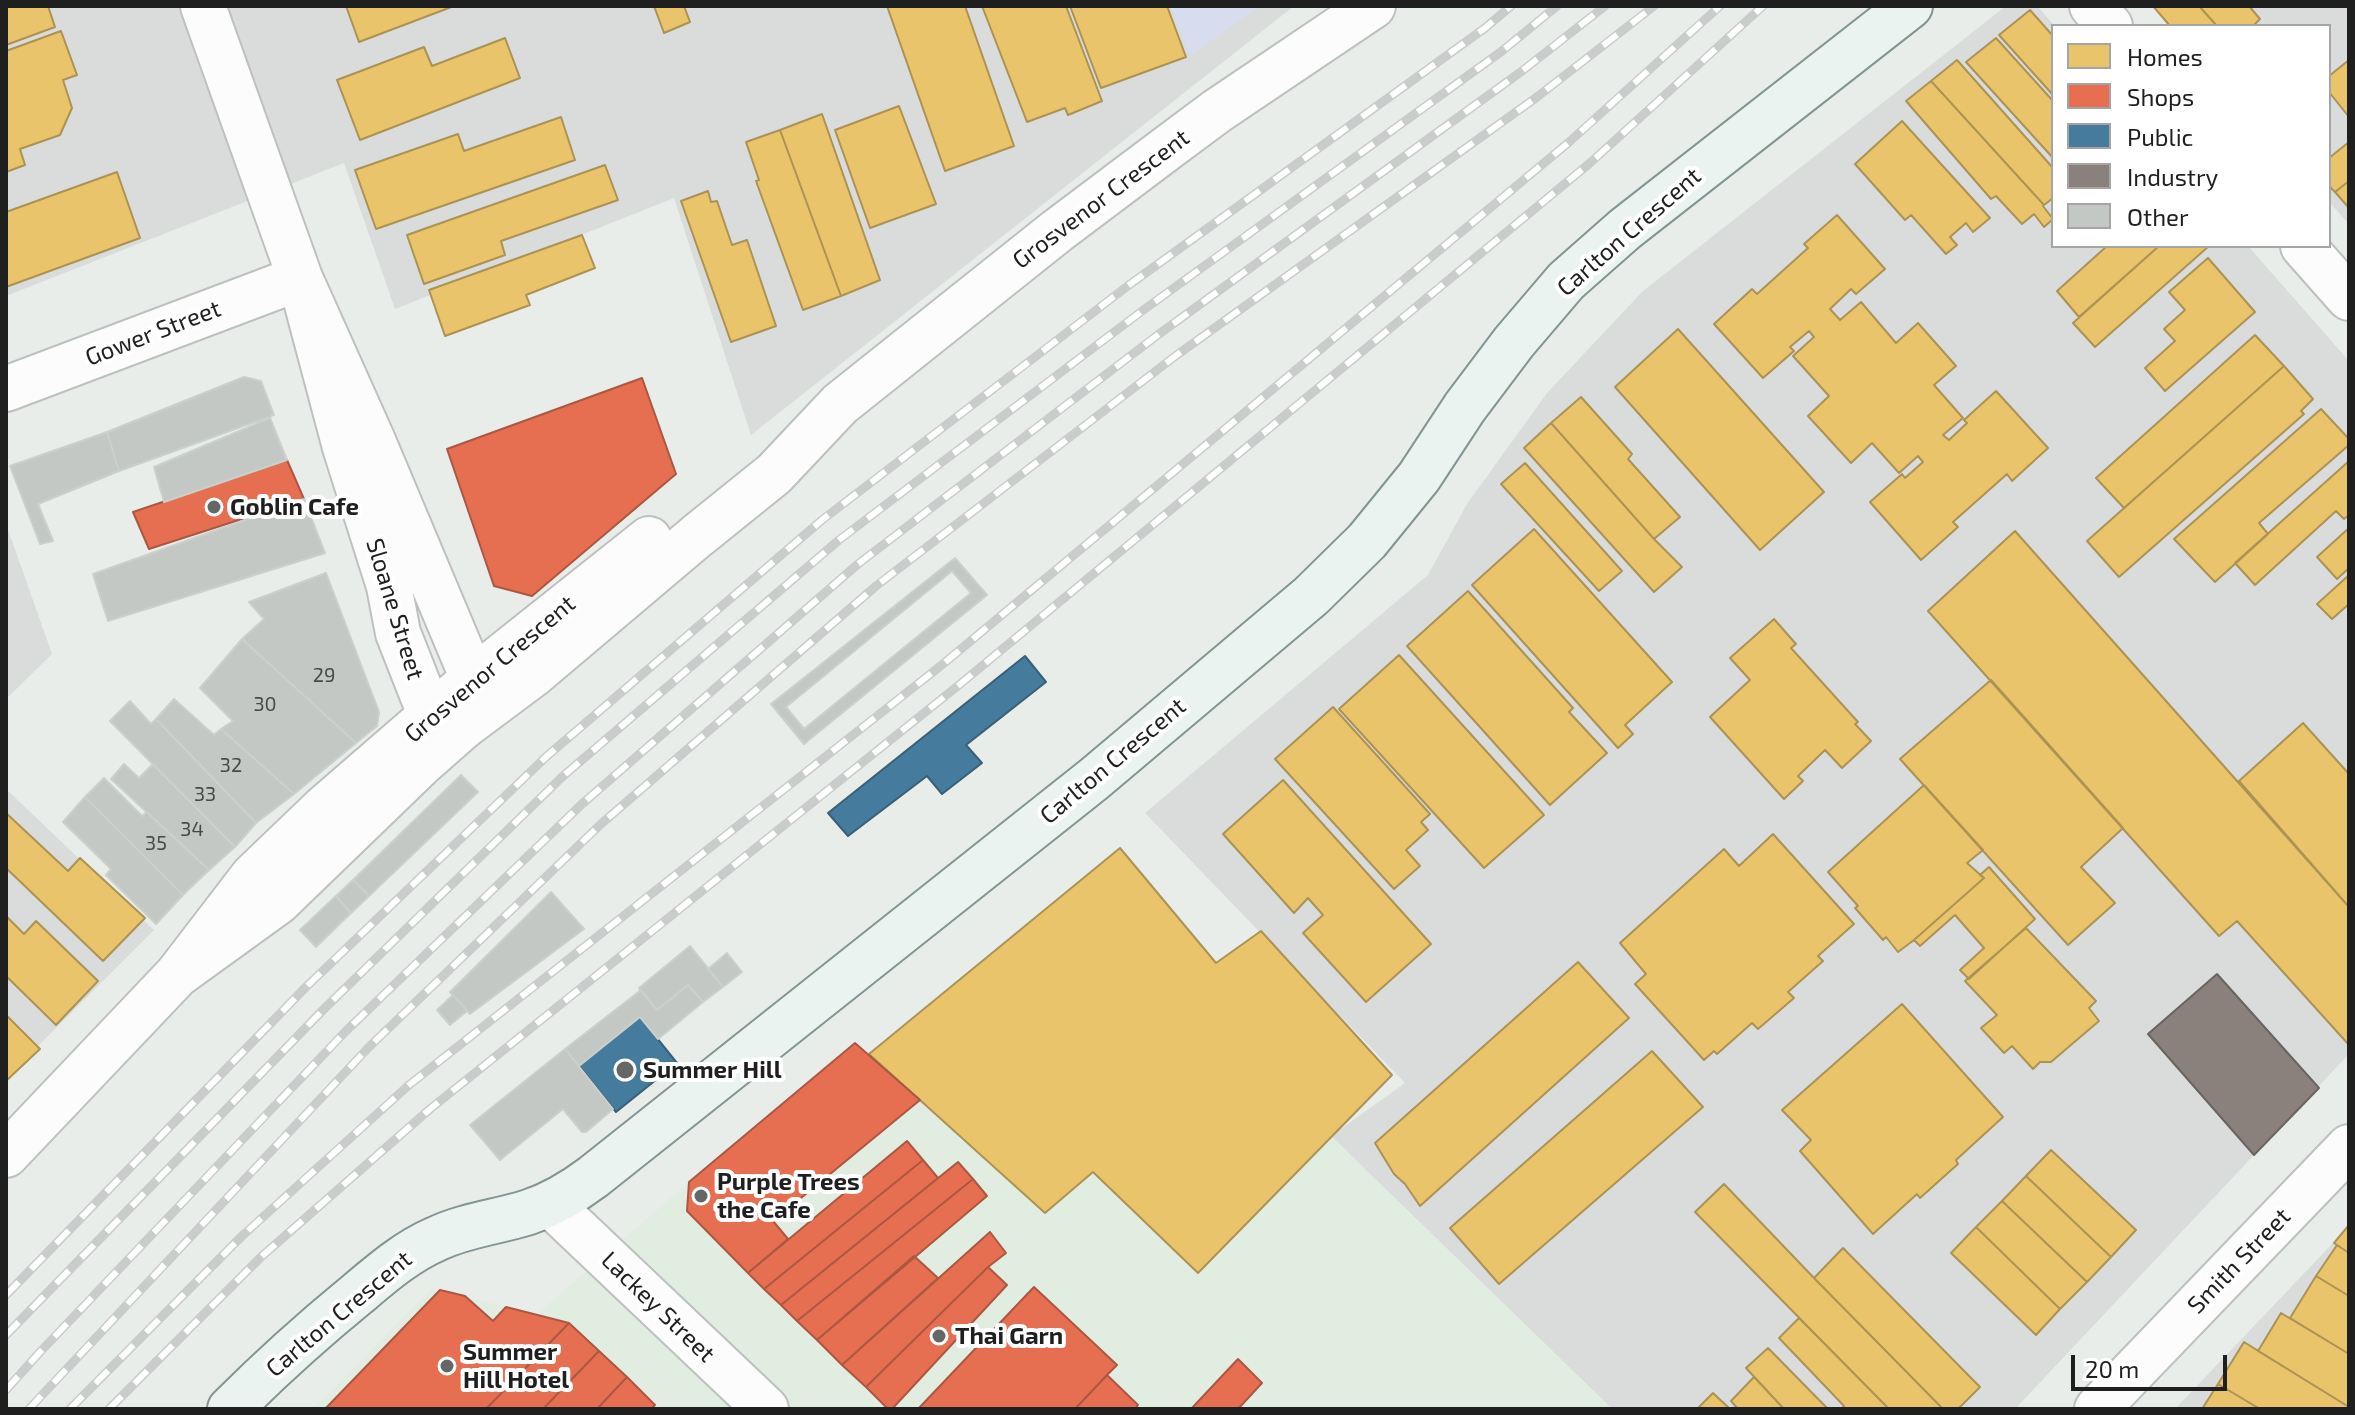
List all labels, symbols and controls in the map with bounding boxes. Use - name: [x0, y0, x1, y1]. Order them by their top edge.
- legend: [2051, 24, 2331, 248]
- text: Homes: [2127, 42, 2203, 71]
- text: Shops: [2127, 82, 2194, 111]
- text: Public: [2127, 122, 2193, 151]
- street label: Grosvenor Crescent: [1007, 123, 1195, 275]
- street label: Carlton Crescent: [1551, 162, 1707, 302]
- text: Industry: [2127, 162, 2218, 191]
- text: Other: [2127, 202, 2189, 231]
- street label: Gower Street: [81, 294, 225, 372]
- place label: Goblin Cafe: [230, 493, 359, 521]
- marker: Goblin Cafe: [205, 498, 223, 516]
- street label: Sloane Street: [360, 535, 430, 683]
- street label: Grosvenor Crescent: [399, 589, 581, 749]
- house number: 29: [313, 663, 335, 687]
- house number: 30: [253, 692, 277, 716]
- street label: Carlton Crescent: [1034, 692, 1192, 830]
- house number: 32: [220, 753, 242, 777]
- house number: 33: [194, 782, 216, 806]
- house number: 34: [180, 817, 204, 841]
- house number: 35: [145, 831, 167, 855]
- place label: Summer Hill: [643, 1056, 782, 1084]
- marker: Summer Hill: [614, 1059, 636, 1081]
- place label: Purple Trees the Cafe: [717, 1168, 860, 1224]
- marker: Purple Trees the Cafe: [692, 1187, 710, 1205]
- street label: Smith Street: [2182, 1202, 2296, 1320]
- street label: Carlton Crescent: [260, 1245, 418, 1383]
- street label: Lackey Street: [595, 1246, 721, 1368]
- place label: Thai Garn: [955, 1322, 1063, 1350]
- marker: Thai Garn: [930, 1327, 948, 1345]
- place label: Summer Hill Hotel: [463, 1338, 569, 1394]
- scale bar: [2075, 1339, 2231, 1389]
- text: 20 m: [2085, 1354, 2139, 1383]
- marker: Summer Hill Hotel: [438, 1357, 456, 1375]

